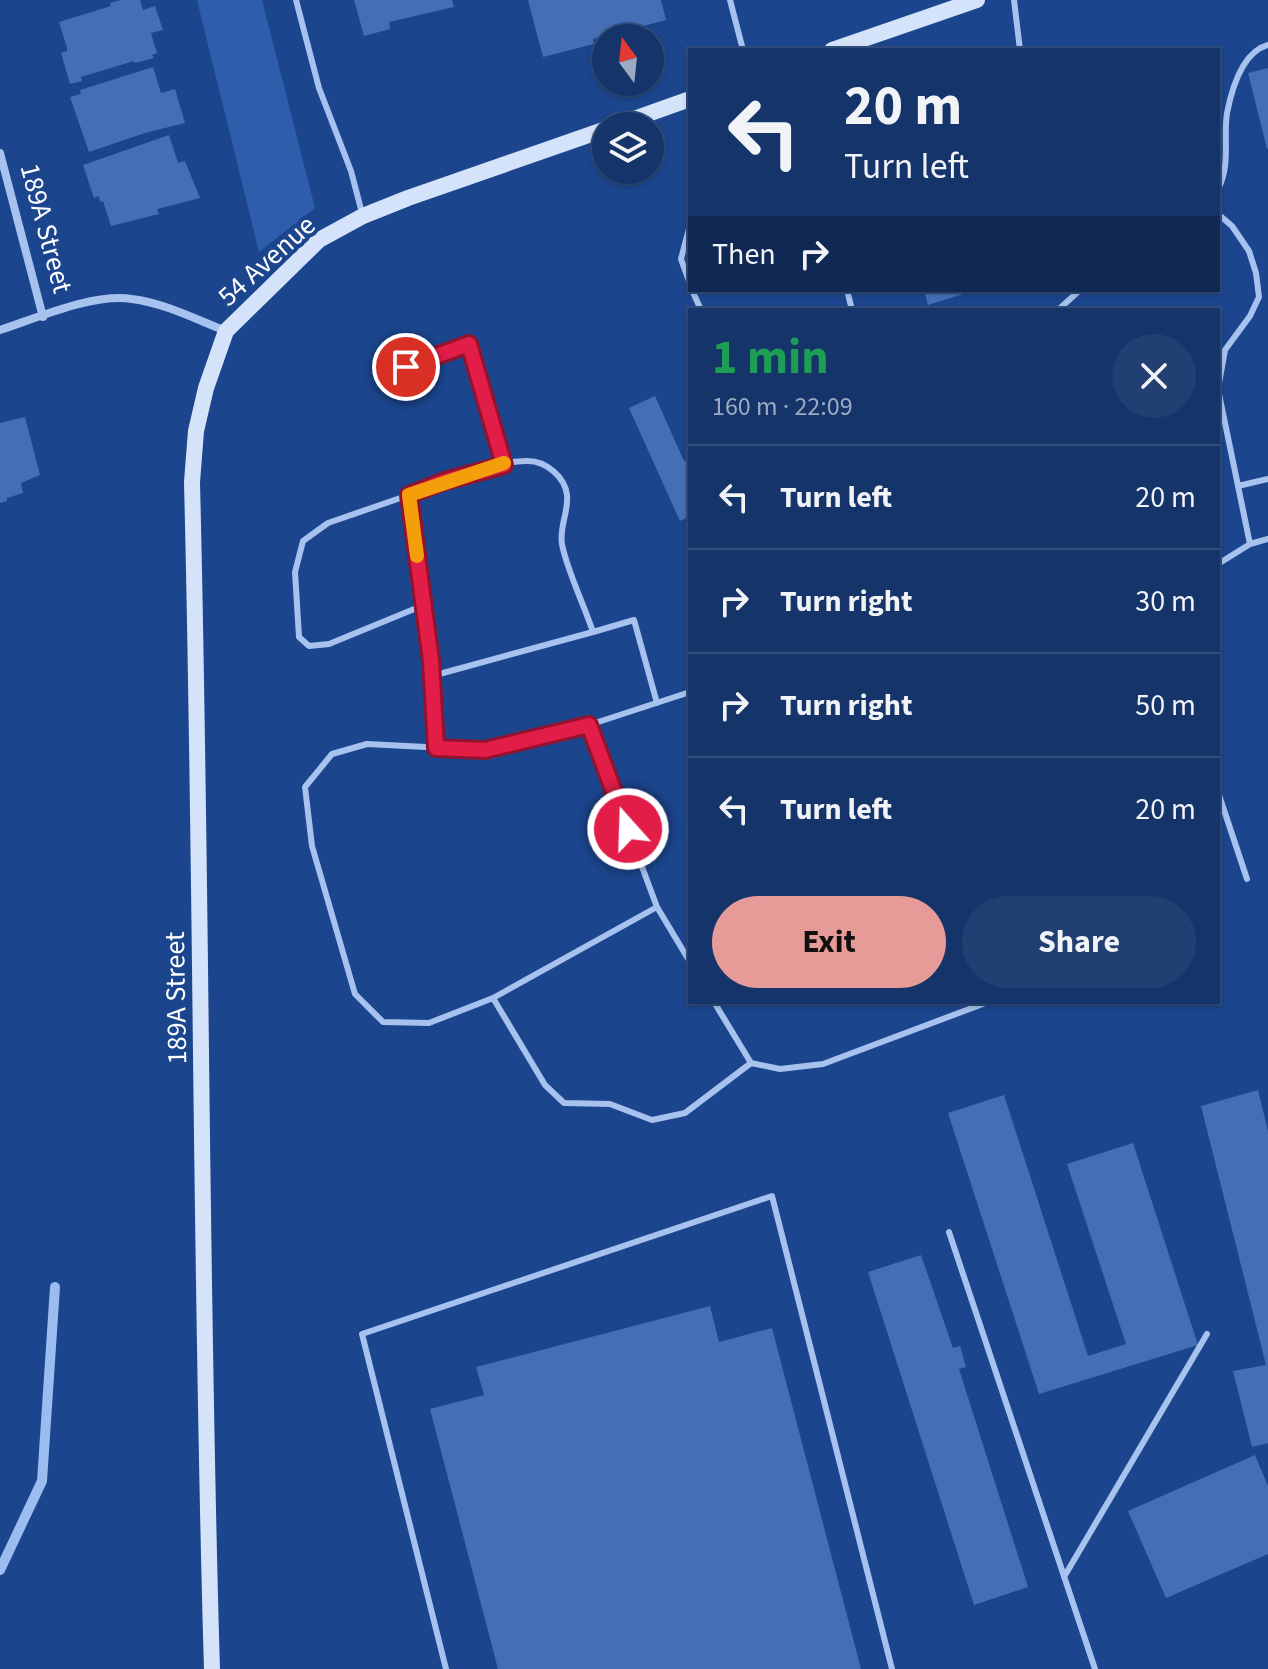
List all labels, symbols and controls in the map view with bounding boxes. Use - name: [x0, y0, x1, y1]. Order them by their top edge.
- north arrow: [592, 24, 664, 96]
- map controls: [592, 24, 664, 184]
- text: 20 m: [844, 67, 962, 146]
- icon: left: [712, 80, 816, 184]
- button: layers: [592, 112, 664, 184]
- text: Turn left: [844, 141, 969, 192]
- street label: 189A Street: [10, 159, 83, 298]
- street label: 54 Avenue: [209, 206, 325, 316]
- icon: right: [792, 232, 836, 276]
- text: Then: [712, 233, 776, 276]
- text: 1 min: [712, 324, 829, 392]
- pin: [372, 333, 440, 401]
- button: close: [1112, 334, 1196, 418]
- icon: arrive: [384, 345, 428, 389]
- text: 160 m · 22:09: [712, 388, 853, 425]
- icon: left: [712, 475, 756, 519]
- text: Turn left: [780, 476, 892, 519]
- text: 20 m: [1135, 476, 1196, 519]
- icon: right: [712, 579, 756, 623]
- text: Turn right: [780, 580, 912, 623]
- text: 30 m: [1135, 580, 1196, 623]
- icon: right: [712, 683, 756, 727]
- text: Turn right: [780, 684, 912, 727]
- text: 50 m: [1135, 684, 1196, 727]
- position arrow: [586, 787, 670, 871]
- icon: left: [712, 787, 756, 831]
- text: Turn left: [780, 788, 892, 831]
- text: 20 m: [1135, 788, 1196, 831]
- button: Exit: [712, 896, 946, 988]
- button: Share: [962, 896, 1196, 988]
- street label: 189A Street: [155, 931, 197, 1065]

